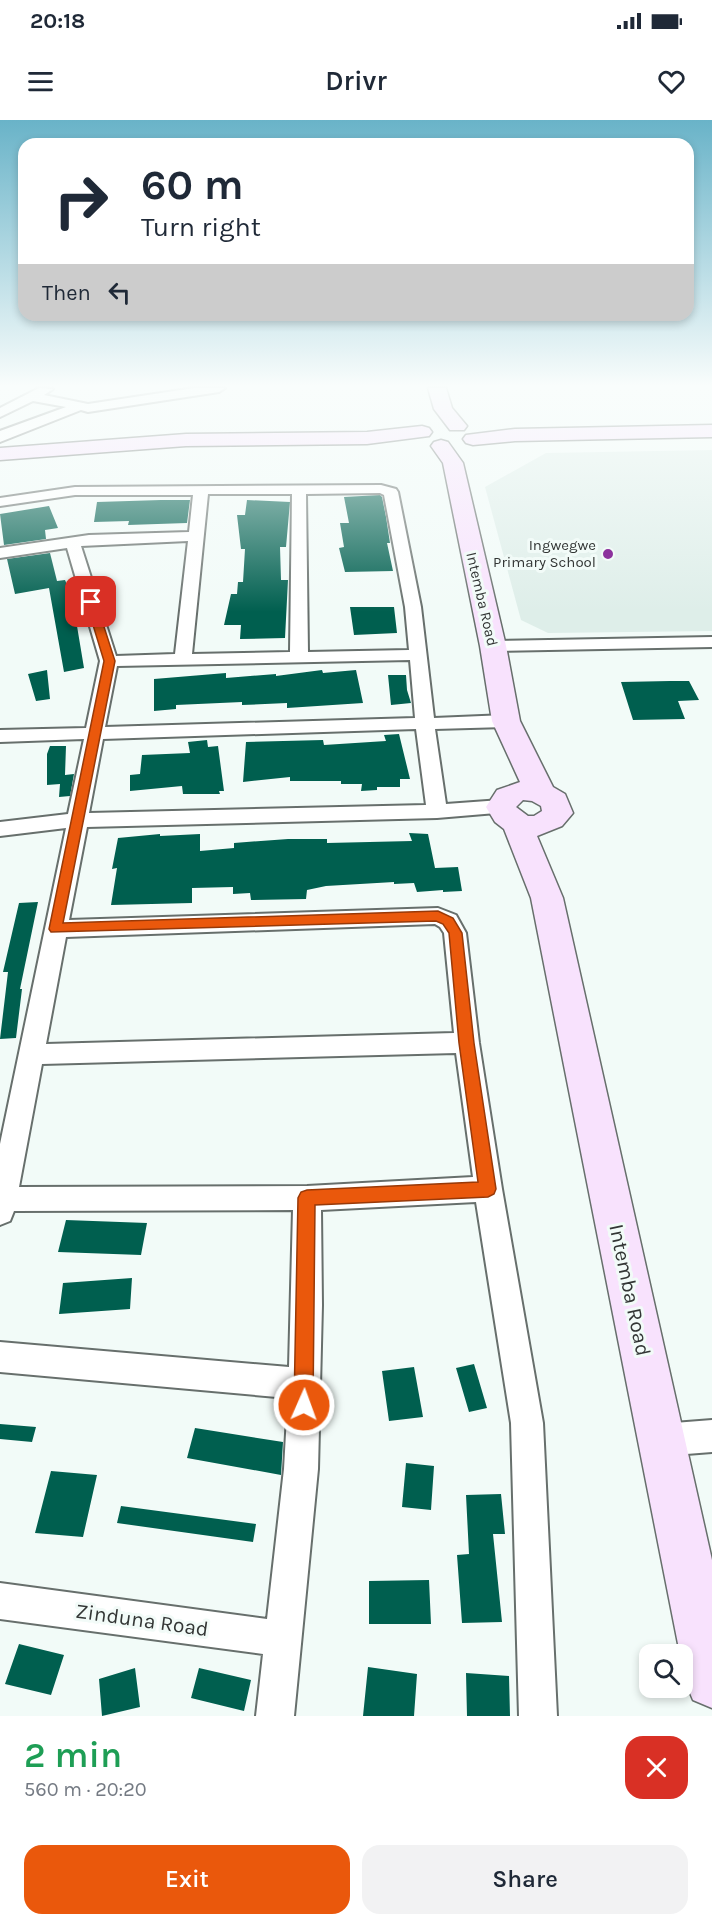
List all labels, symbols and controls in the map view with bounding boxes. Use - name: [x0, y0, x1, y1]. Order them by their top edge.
- text: 20:18: [30, 8, 85, 34]
- icon: menu: [24, 65, 57, 98]
- text: Drivr: [325, 65, 387, 97]
- icon: heart: [655, 65, 688, 98]
- text: 60 m: [141, 160, 244, 210]
- icon: right: [42, 162, 120, 240]
- text: Turn right: [141, 211, 261, 243]
- icon: left: [103, 276, 136, 309]
- text: Then: [42, 280, 91, 306]
- place label: Ingwegwe Primary School: [493, 536, 596, 571]
- marker: Ingwegwe Primary School: [601, 547, 615, 561]
- street label: Intemba Road: [462, 550, 502, 648]
- pin: [65, 576, 116, 627]
- icon: arrive: [74, 585, 107, 618]
- street label: Intemba Road: [604, 1222, 656, 1358]
- position arrow: [272, 1373, 336, 1437]
- street label: Zinduna Road: [74, 1599, 210, 1641]
- map controls: [639, 1644, 693, 1698]
- button: search: [639, 1644, 693, 1698]
- text: 2 min: [24, 1734, 122, 1776]
- button: close: [625, 1736, 688, 1799]
- text: 560 m · 20:20: [24, 1778, 147, 1801]
- button: Exit: [24, 1845, 350, 1914]
- button: Share: [362, 1845, 688, 1914]

